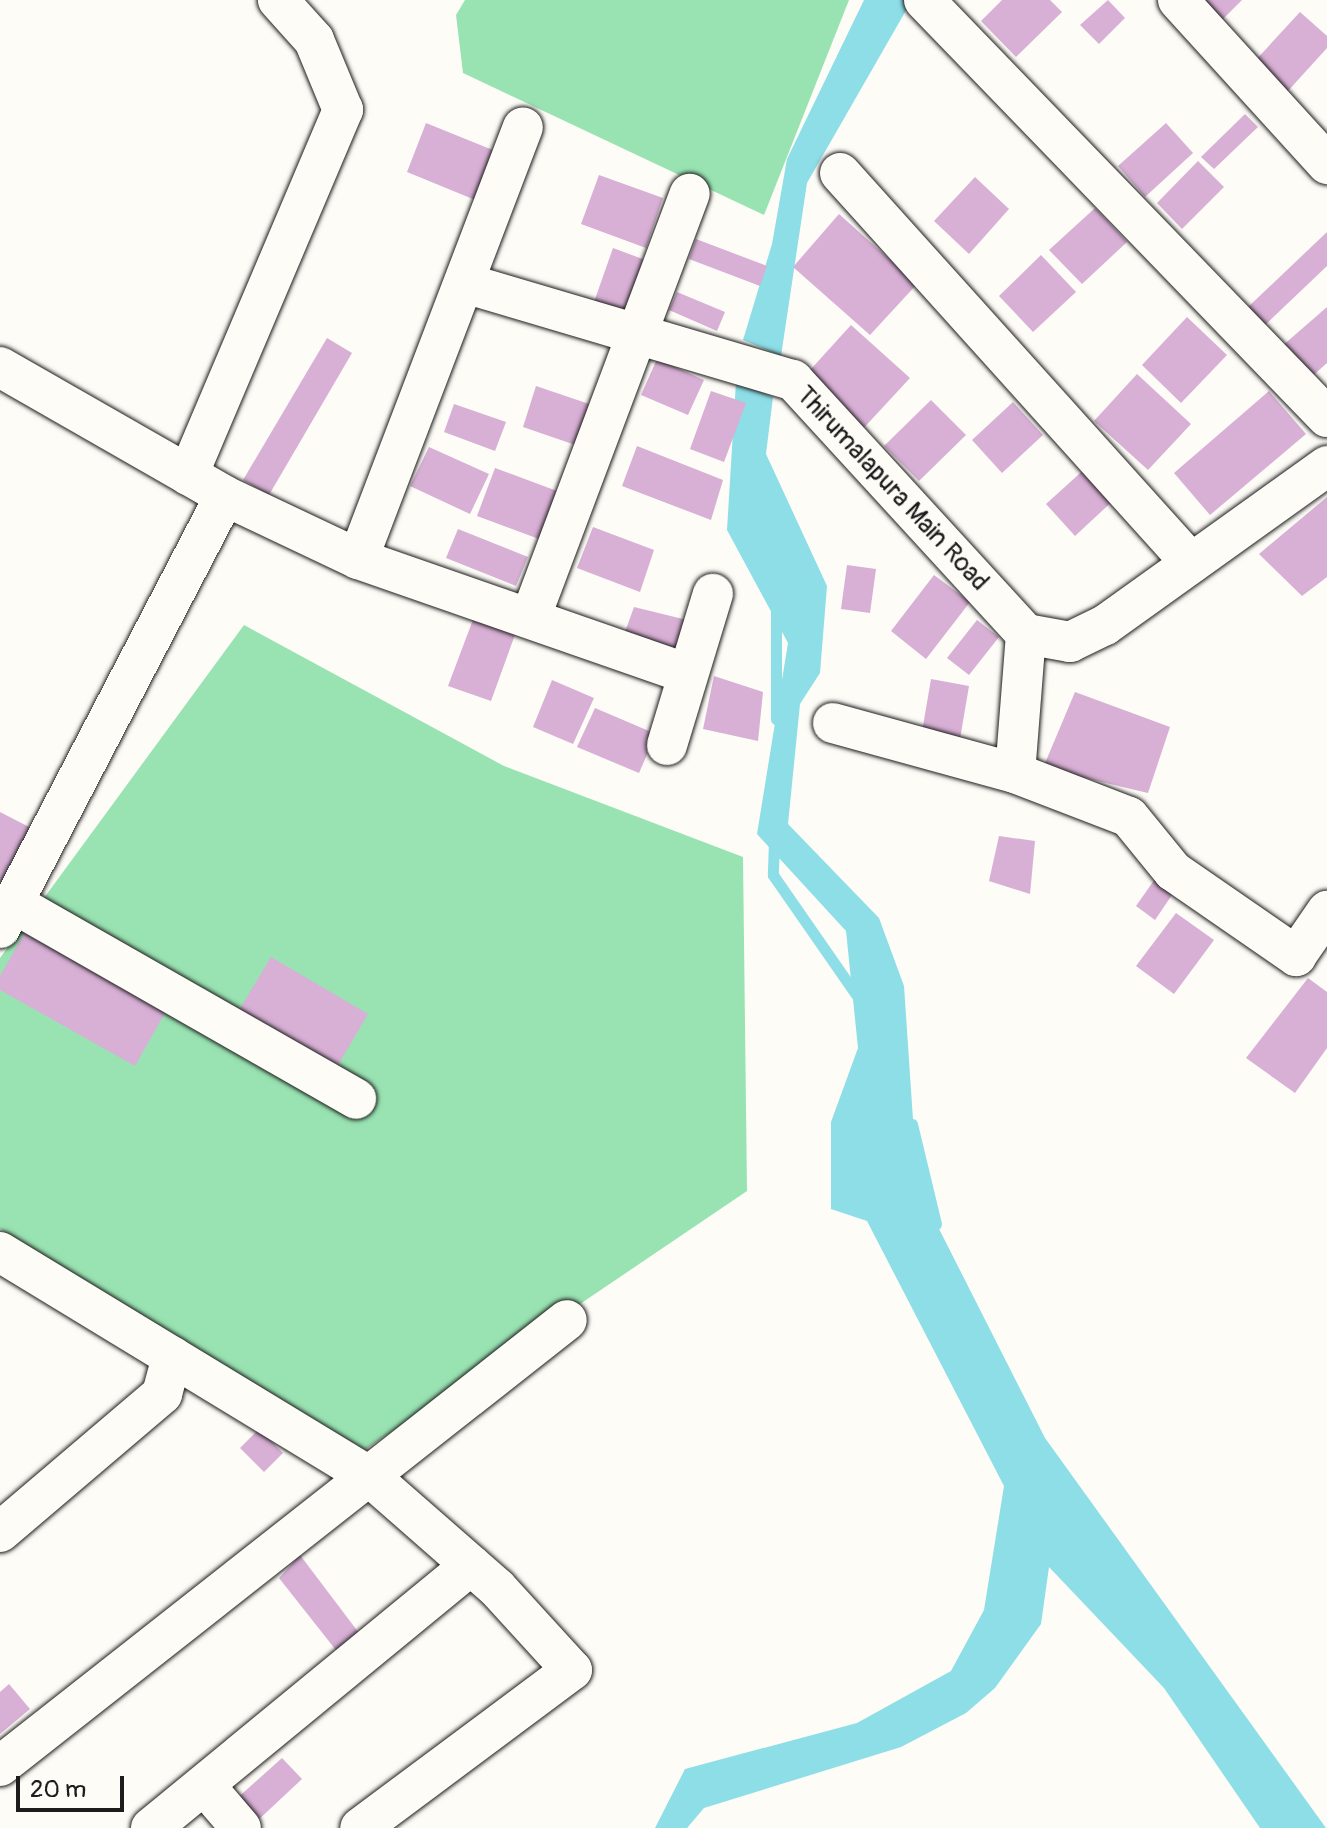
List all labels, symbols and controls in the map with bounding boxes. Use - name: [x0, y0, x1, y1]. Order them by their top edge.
- street label: Thirumalapura Main Road: [789, 380, 995, 598]
- scale bar: [20, 1760, 128, 1810]
- text: 20 m: [30, 1775, 86, 1804]

